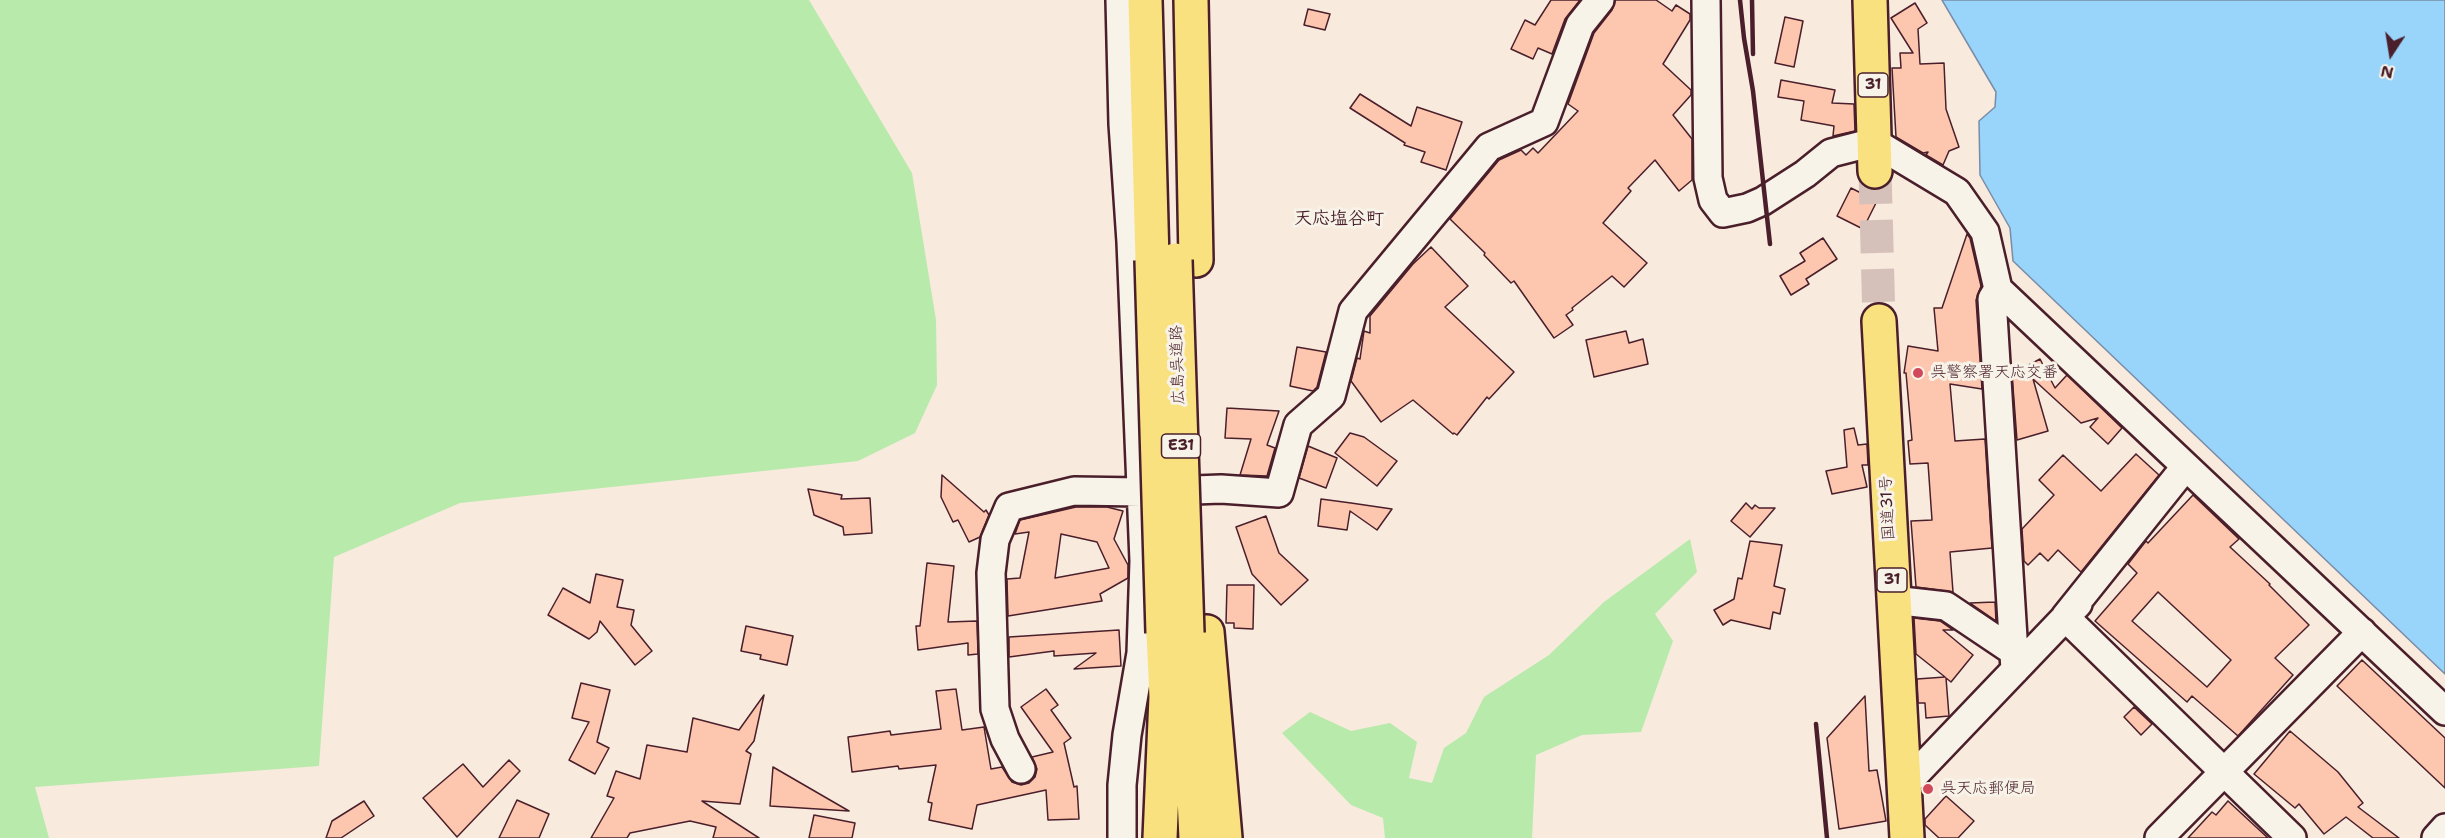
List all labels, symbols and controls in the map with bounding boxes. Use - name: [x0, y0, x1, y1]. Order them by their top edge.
- north arrow: [2361, 24, 2421, 84]
- text: N: [2379, 61, 2396, 84]
- road number: 31: [1858, 73, 1888, 97]
- district label: 天応塩谷町: [1294, 208, 1384, 230]
- street label: 広島呉道路: [1167, 325, 1189, 405]
- place label: 呉警察署天応交番: [1930, 363, 2058, 383]
- marker: 呉警察署天応交番: [1911, 366, 1925, 380]
- road number: E31: [1162, 434, 1200, 458]
- street label: 国道31号: [1877, 475, 1899, 541]
- road number: 31: [1877, 568, 1907, 592]
- place label: 呉天応郵便局: [1940, 779, 2036, 799]
- marker: 呉天応郵便局: [1921, 782, 1935, 796]

